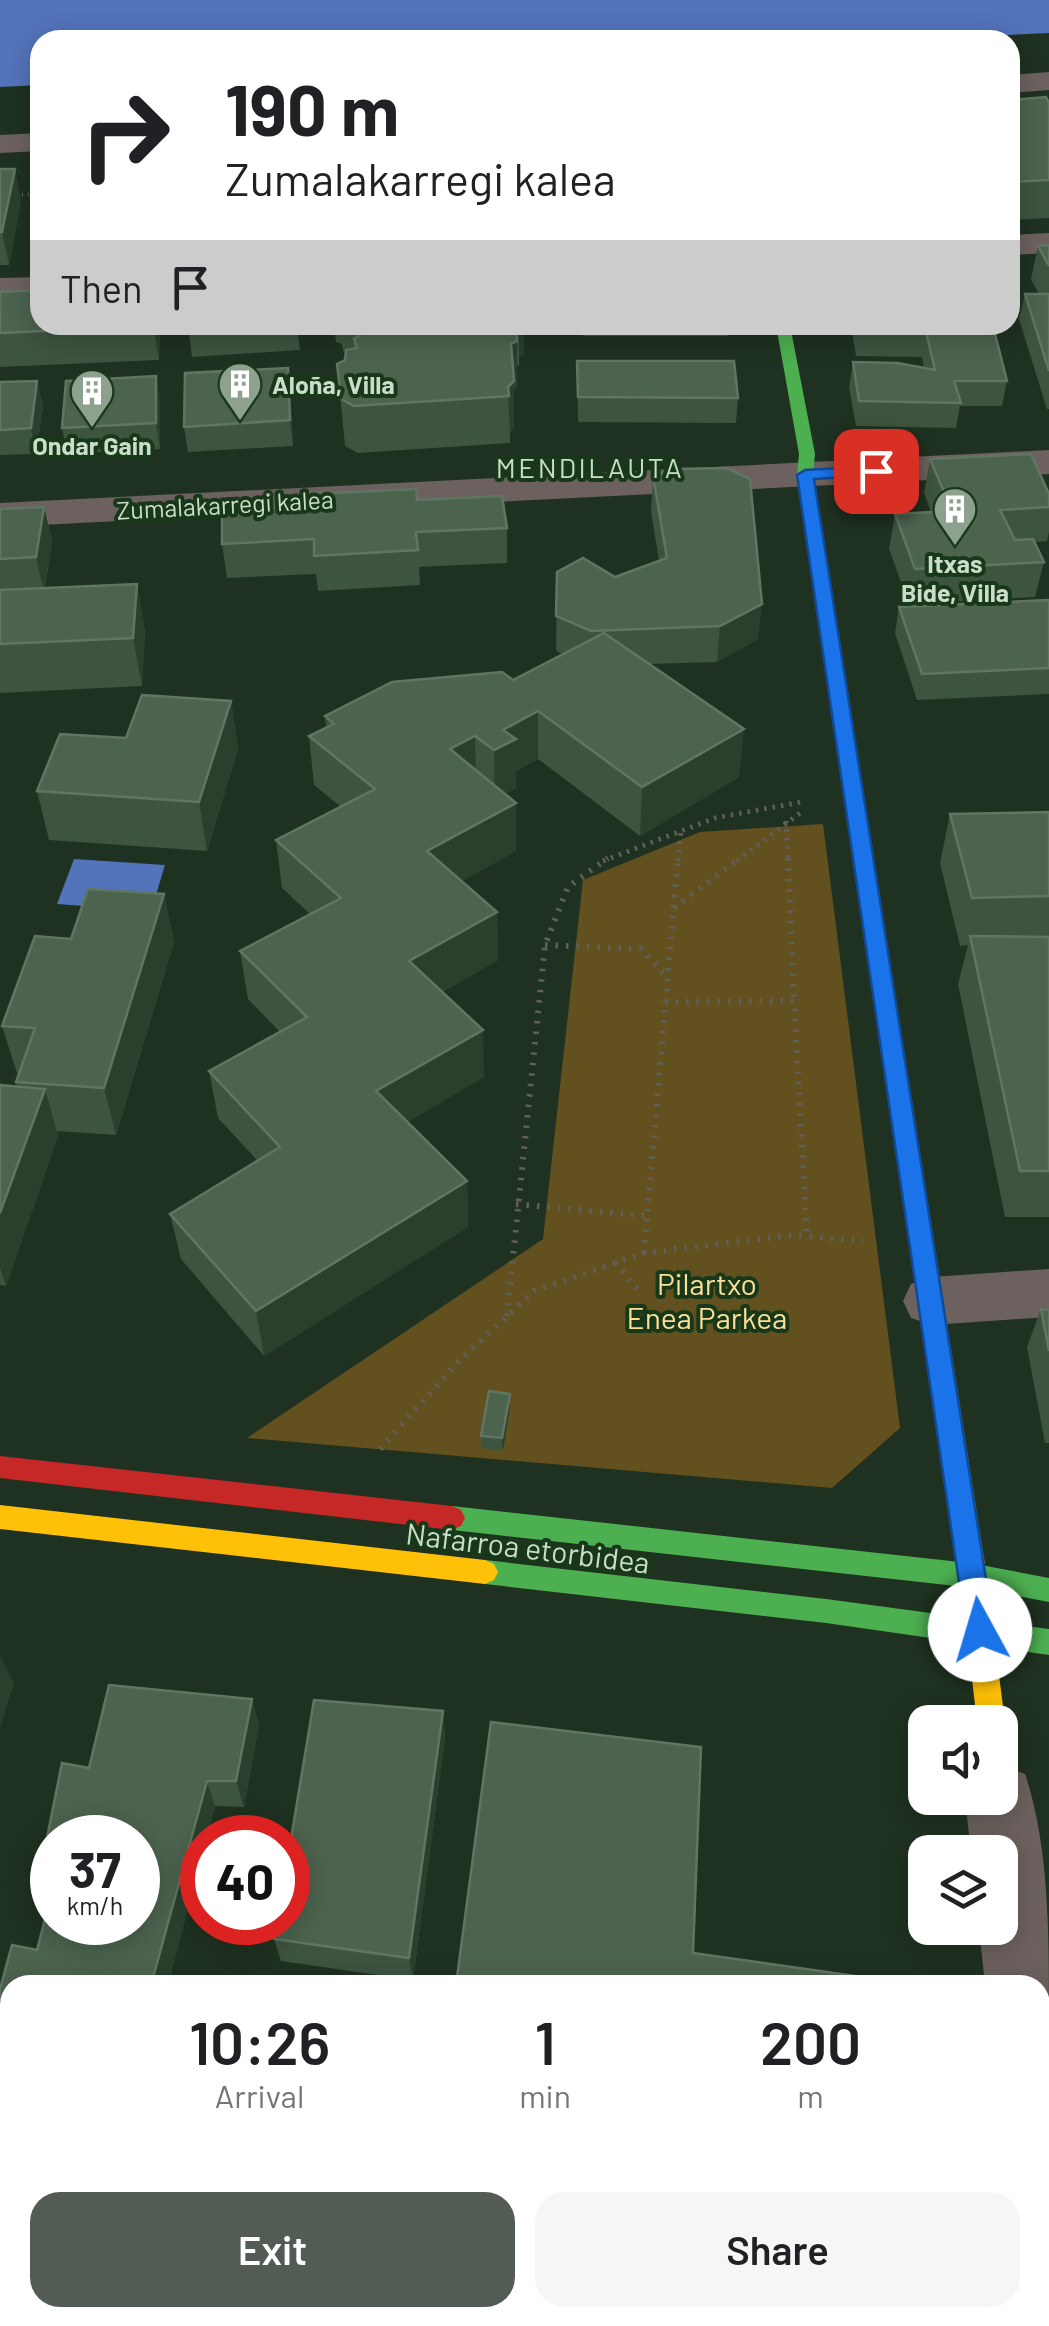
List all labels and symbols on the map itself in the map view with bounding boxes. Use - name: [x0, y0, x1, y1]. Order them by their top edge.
- building icon: Aloña, Villa: [217, 361, 263, 422]
- building icon: Ondar Gain: [69, 368, 115, 429]
- place label: Aloña, Villa: [272, 369, 395, 399]
- pin: [834, 429, 919, 514]
- place label: Ondar Gain: [32, 430, 152, 460]
- district label: MENDILAUTA: [496, 450, 684, 484]
- street label: Zumalakarregi kalea: [116, 483, 334, 525]
- building icon: Itxas Bide, Villa: [932, 486, 978, 547]
- place label: Itxas Bide, Villa: [901, 548, 1009, 607]
- park label: Pilartxo Enea Parkea: [627, 1265, 787, 1335]
- street label: Nafarroa etorbidea: [404, 1514, 652, 1580]
- position arrow: [928, 1578, 1032, 1682]
- speed limit sign: 40: [180, 1815, 310, 1945]

